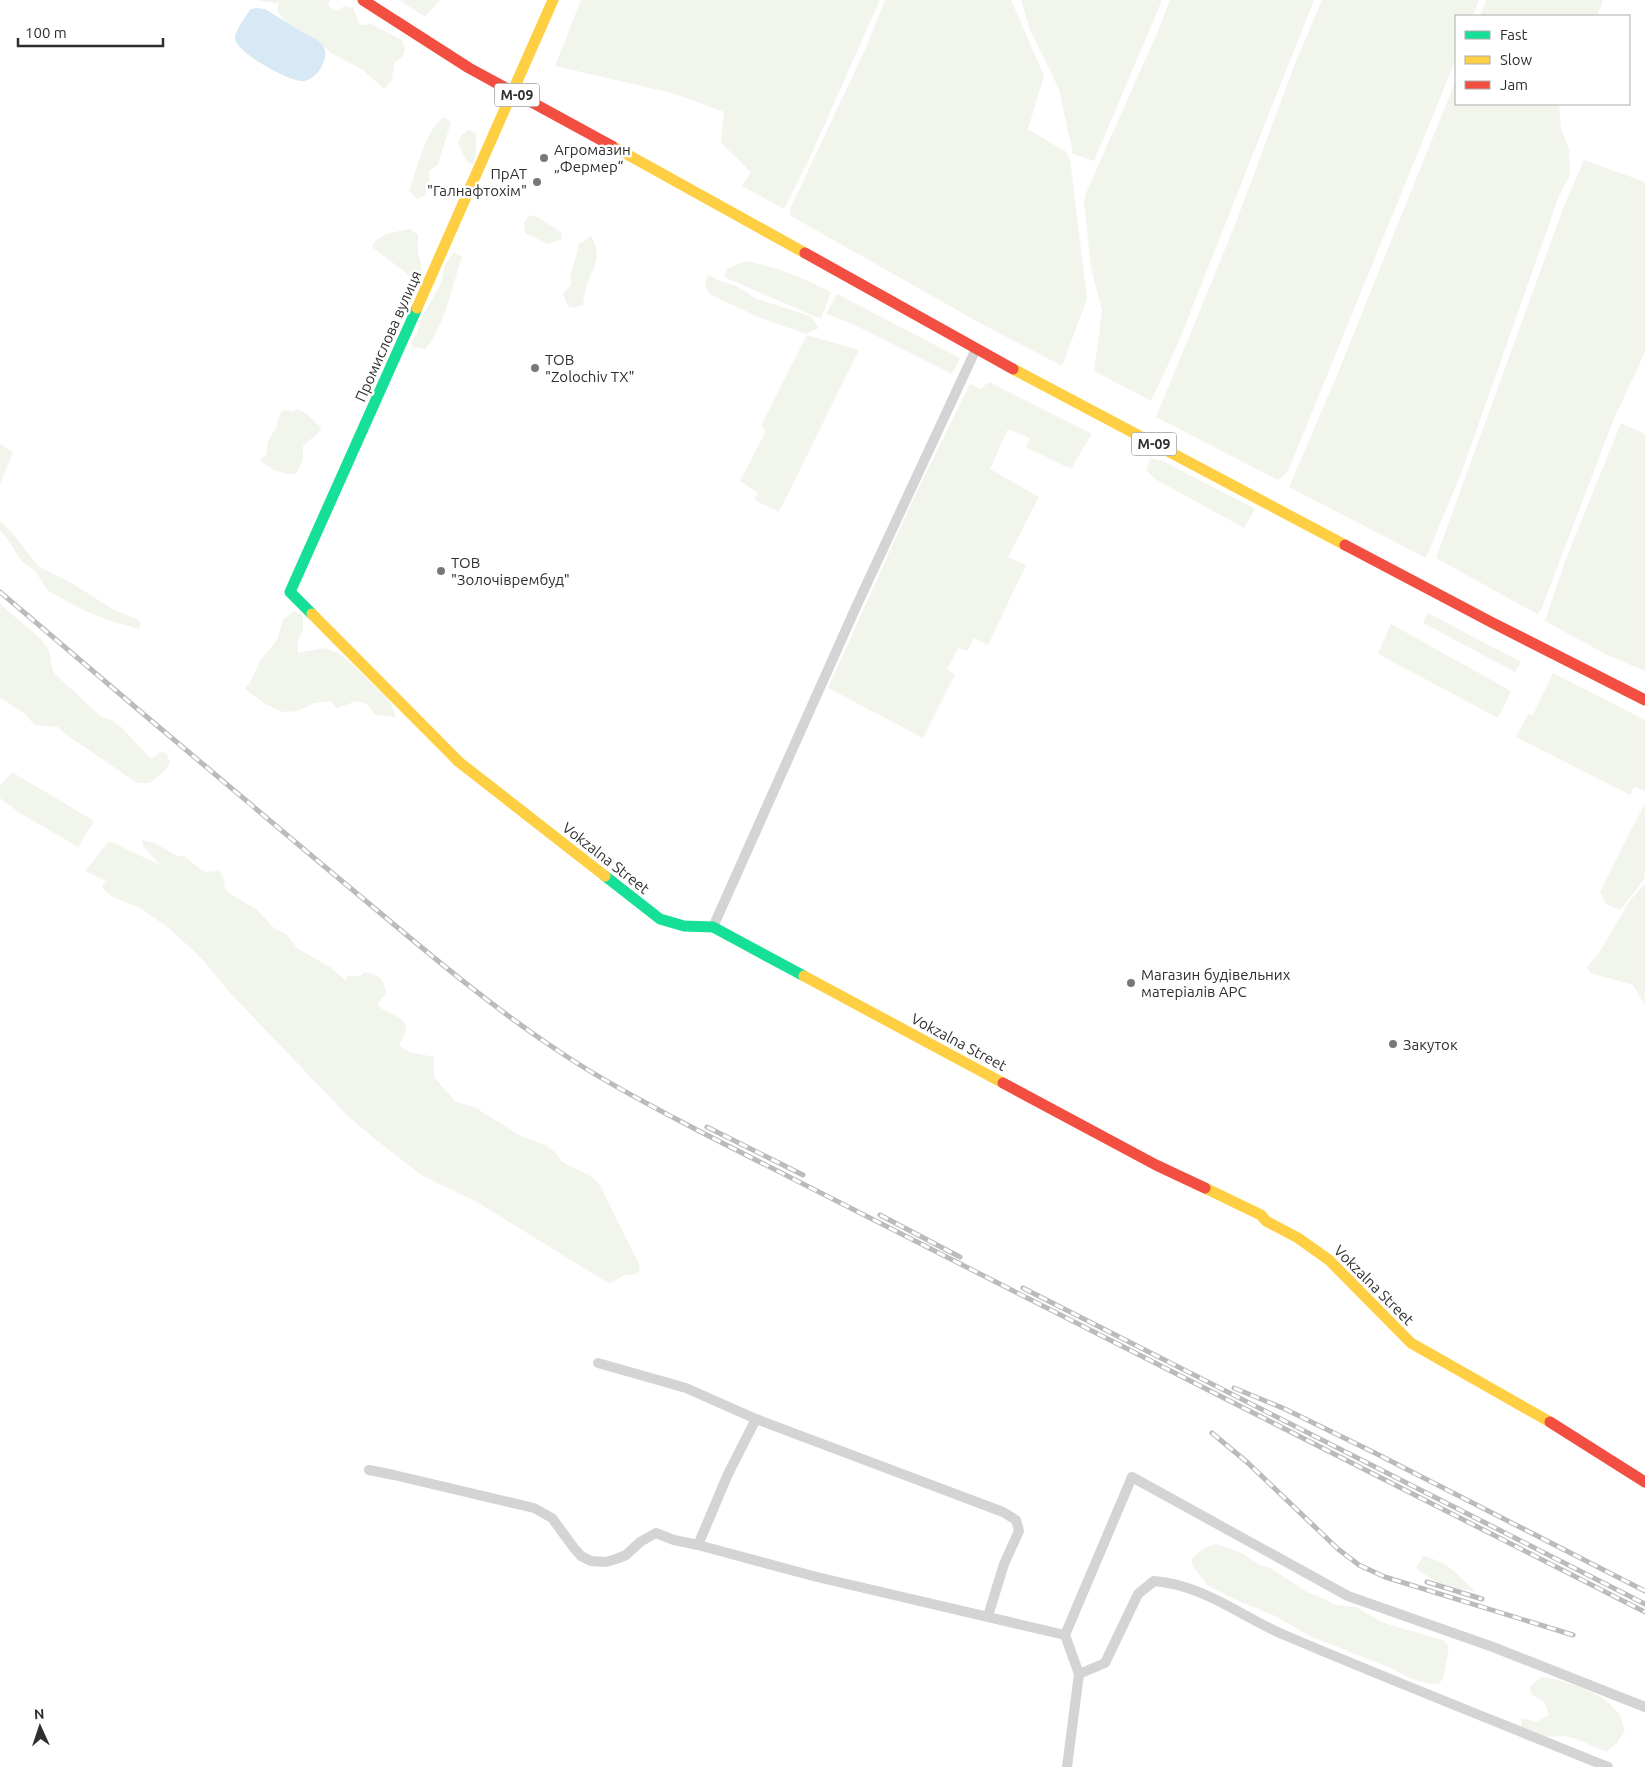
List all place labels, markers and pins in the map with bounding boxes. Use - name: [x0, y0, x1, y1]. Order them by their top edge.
- place label: Агромазин „Фермер“: [554, 141, 631, 175]
- marker: Агромазин „Фермер“: [538, 152, 550, 164]
- place label: ПрАТ "Галнафтохім": [427, 165, 528, 199]
- marker: ПрАТ "Галнафтохім": [531, 176, 543, 188]
- place label: ТОВ "Zolochiv TX": [545, 351, 635, 385]
- marker: ТОВ "Zolochiv TX": [529, 362, 541, 374]
- place label: ТОВ "Золочіврембуд": [451, 554, 570, 588]
- marker: ТОВ "Золочіврембуд": [435, 565, 447, 577]
- place label: Магазин будівельних матеріалів APC: [1141, 966, 1291, 1000]
- marker: Магазин будівельних матеріалів APC: [1125, 977, 1137, 989]
- place label: Закуток: [1403, 1036, 1458, 1053]
- marker: Закуток: [1387, 1038, 1399, 1050]

